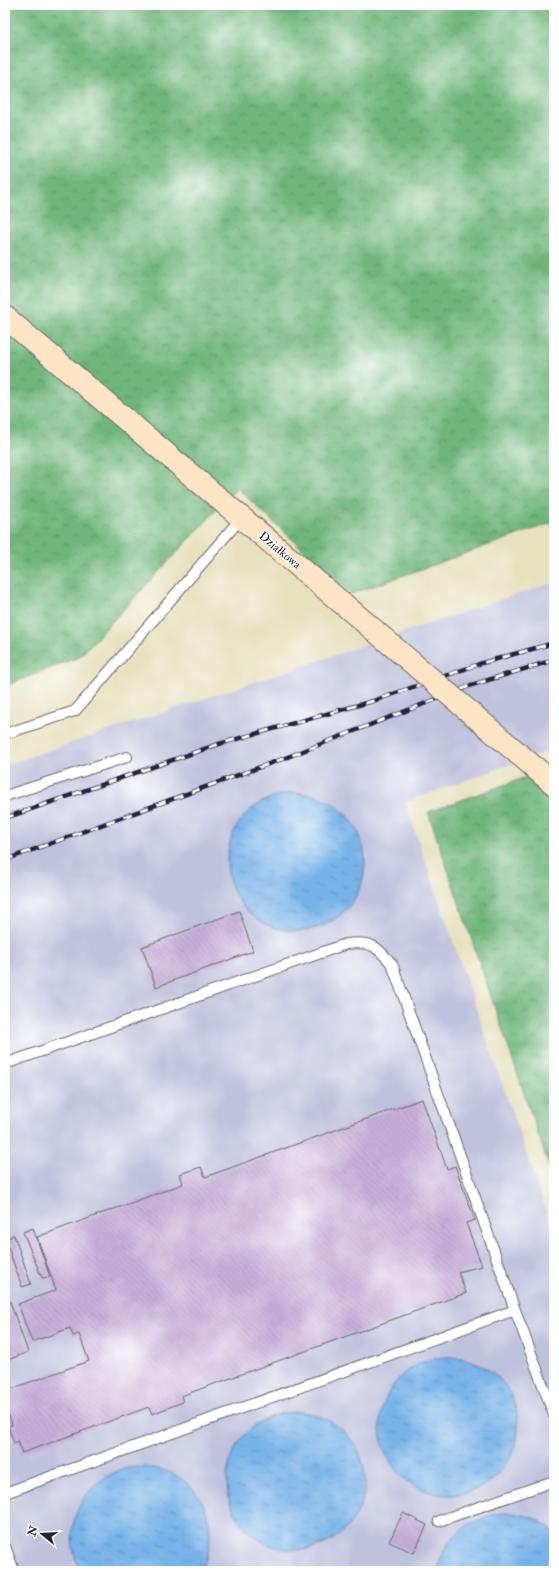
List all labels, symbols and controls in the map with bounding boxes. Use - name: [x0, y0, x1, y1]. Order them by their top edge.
- street label: Działkowa: [256, 528, 305, 573]
- north arrow: [22, 1514, 62, 1554]
- text: N: [25, 1523, 41, 1539]

